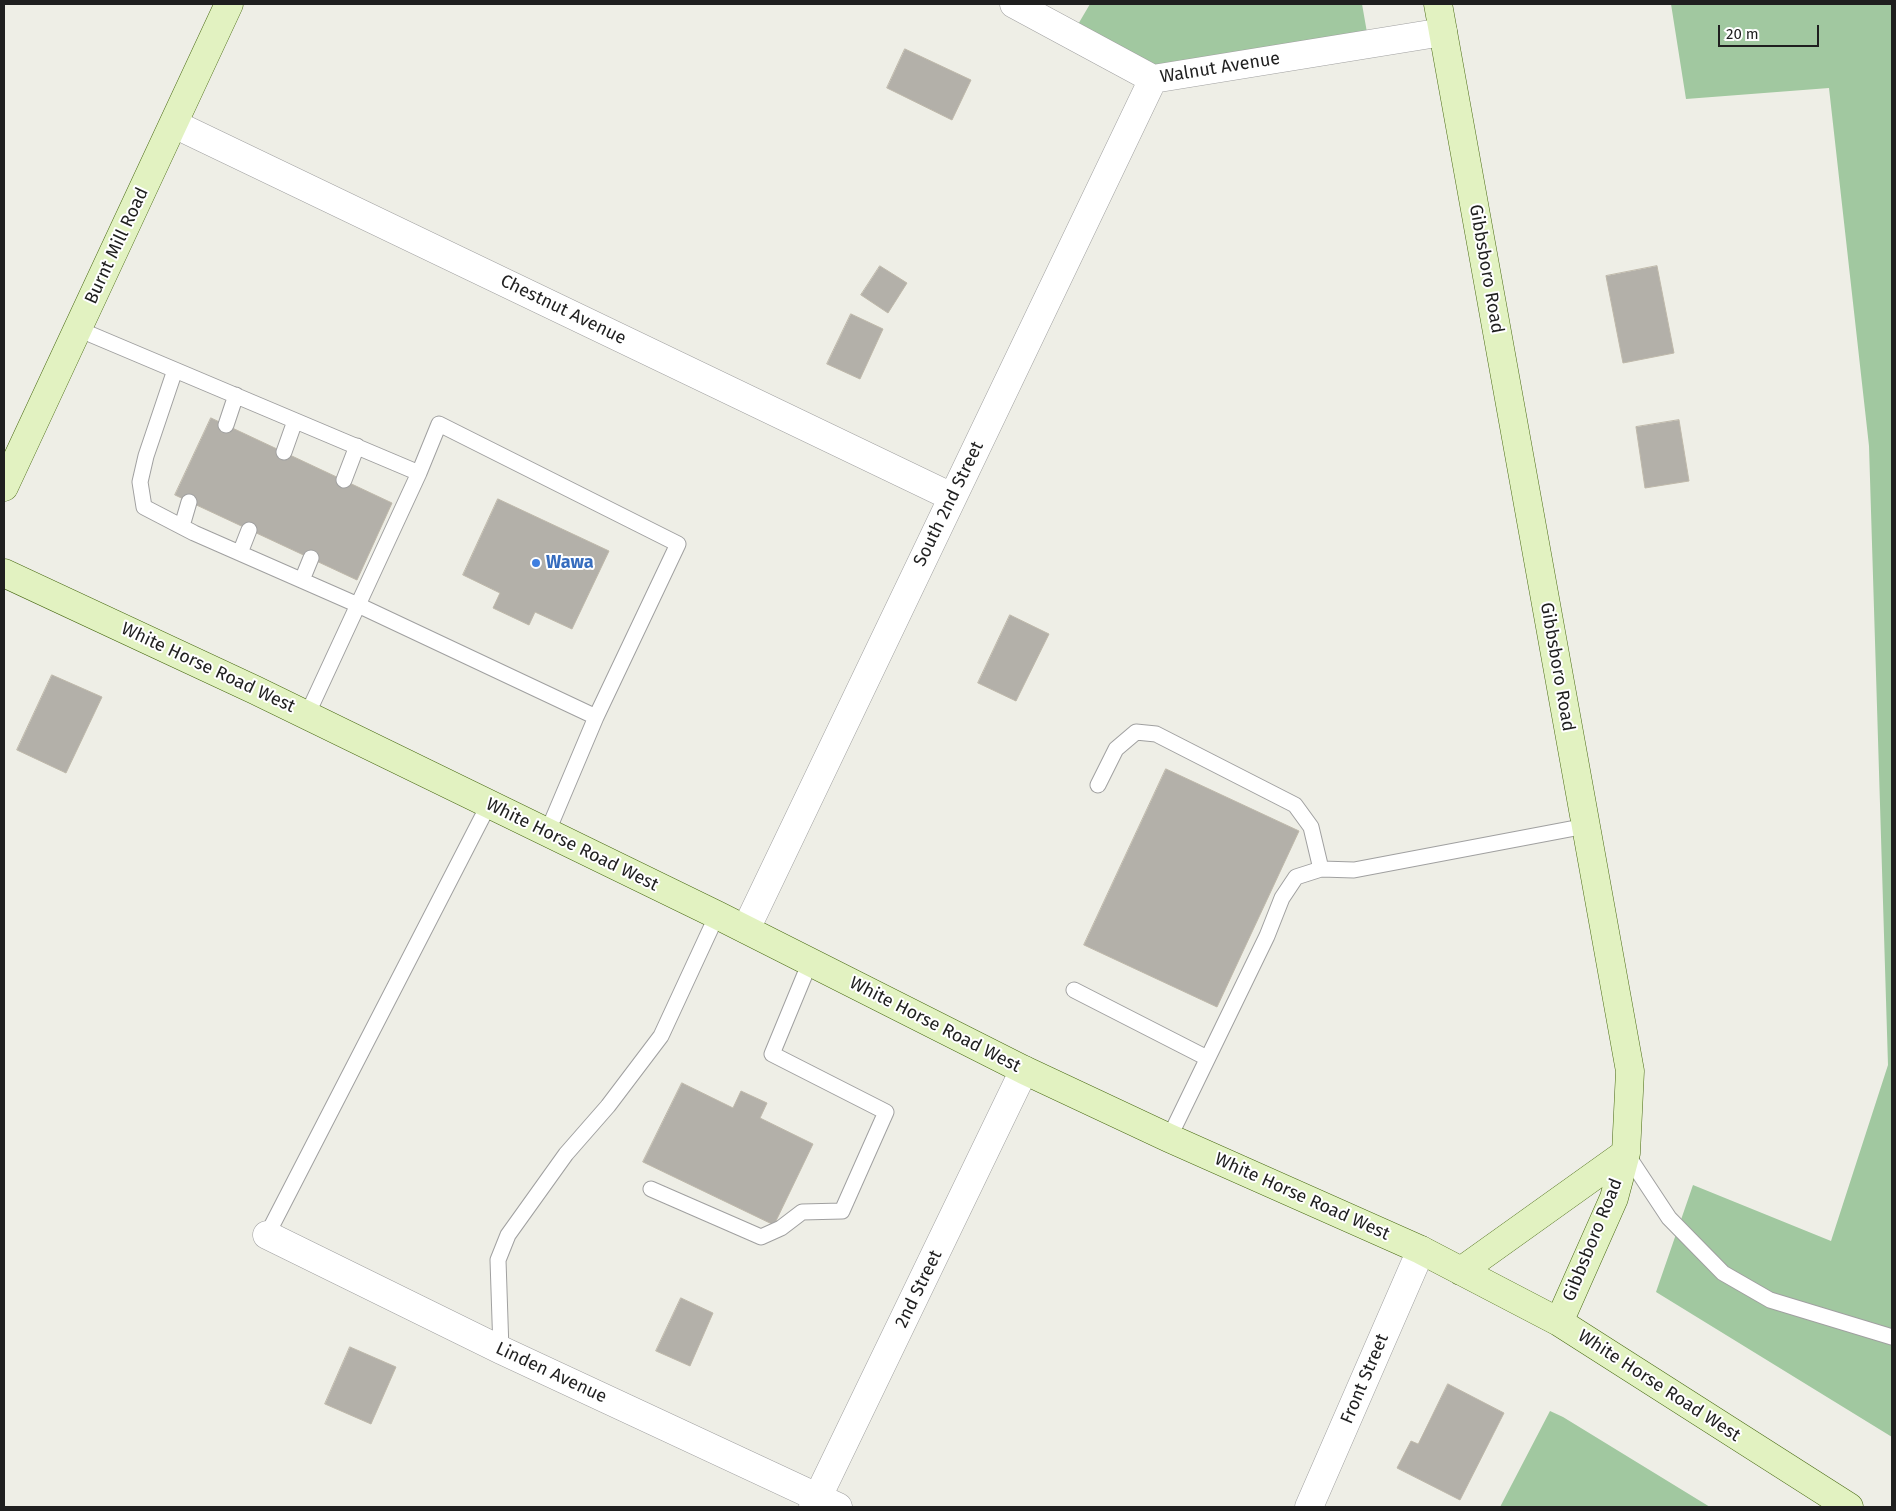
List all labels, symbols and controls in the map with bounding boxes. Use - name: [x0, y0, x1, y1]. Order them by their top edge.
- scale bar: [1721, 15, 1822, 47]
- text: 20 m: [1726, 25, 1759, 43]
- street label: Walnut Avenue: [1158, 48, 1282, 88]
- street label: Burnt Mill Road: [81, 184, 153, 308]
- street label: Gibbsboro Road: [1464, 203, 1508, 335]
- street label: Chestnut Avenue: [497, 270, 629, 350]
- street label: South 2nd Street: [909, 438, 989, 570]
- place label: Wawa: [546, 552, 594, 574]
- marker: Wawa: [530, 557, 542, 569]
- street label: Gibbsboro Road: [1535, 601, 1579, 733]
- street label: White Horse Road West: [118, 618, 298, 718]
- street label: White Horse Road West: [482, 794, 662, 896]
- street label: White Horse Road West: [846, 972, 1024, 1078]
- street label: White Horse Road West: [1211, 1149, 1393, 1245]
- street label: Gibbsboro Road: [1559, 1175, 1627, 1305]
- street label: 2nd Street: [891, 1247, 947, 1331]
- street label: White Horse Road West: [1574, 1325, 1744, 1447]
- street label: Front Street: [1336, 1331, 1394, 1427]
- street label: Linden Avenue: [492, 1338, 610, 1408]

